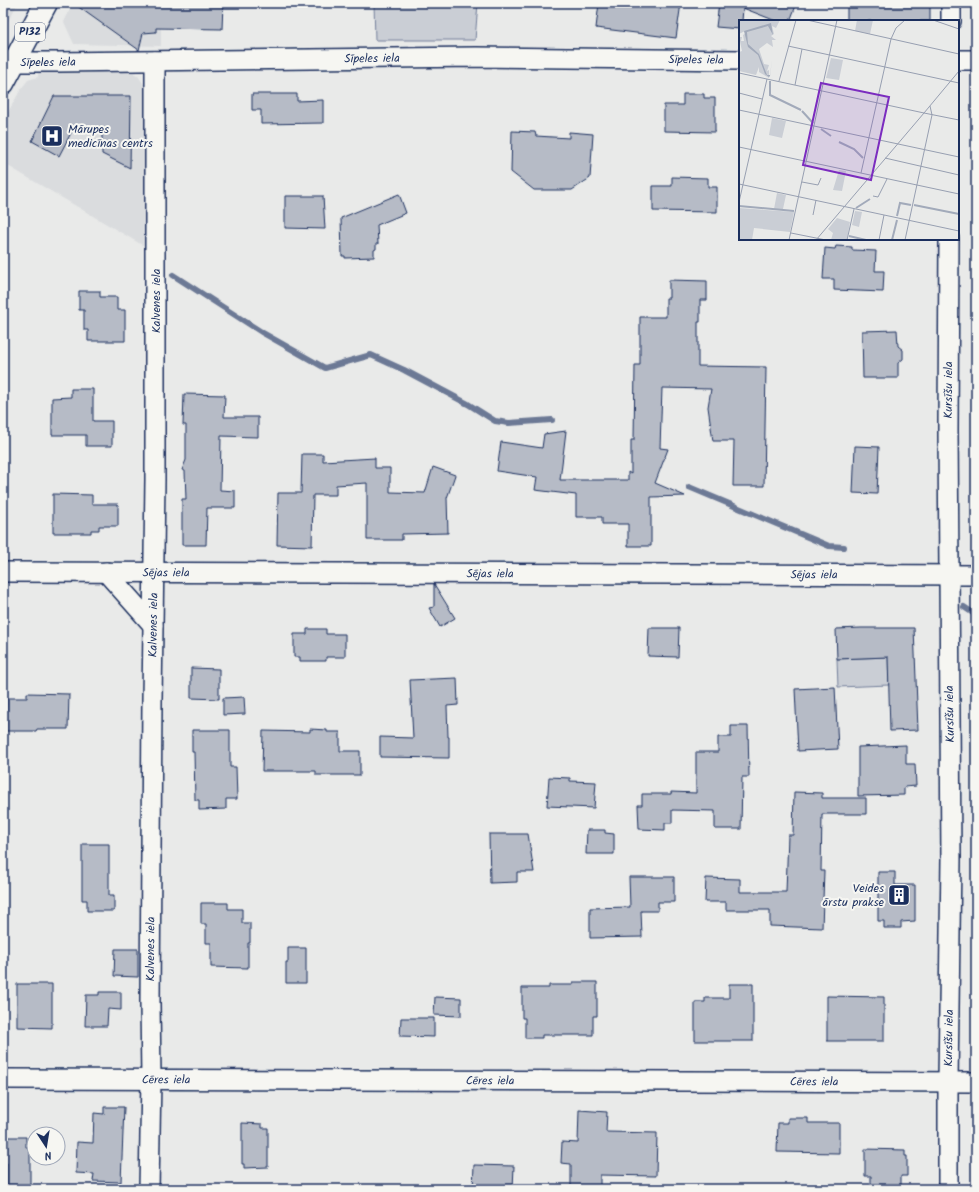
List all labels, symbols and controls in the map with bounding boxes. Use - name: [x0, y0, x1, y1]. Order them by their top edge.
- inset map: [739, 20, 959, 240]
- road number: P132: [15, 23, 45, 41]
- street label: Sīpeles iela: [344, 48, 400, 68]
- street label: Sīpeles iela: [668, 50, 724, 69]
- street label: Sīpeles iela: [20, 52, 76, 72]
- place label: Mārupes medicīnas centrs: [68, 120, 153, 153]
- hospital icon: Mārupes medicīnas centrs: [39, 123, 65, 149]
- street label: Kalvenes iela: [147, 268, 166, 333]
- street label: Kursīšu iela: [939, 361, 958, 419]
- street label: Sējas iela: [142, 563, 190, 582]
- street label: Sējas iela: [466, 564, 514, 583]
- street label: Sējas iela: [790, 565, 838, 584]
- street label: Kalvenes iela: [143, 592, 163, 658]
- street label: Kursīšu iela: [940, 685, 960, 743]
- place label: Veides ārstu prakse: [823, 879, 885, 912]
- building icon: Veides ārstu prakse: [886, 882, 912, 908]
- street label: Kalvenes iela: [141, 916, 160, 981]
- street label: Kursīšu iela: [939, 1009, 958, 1067]
- street label: Cēres iela: [142, 1070, 191, 1089]
- street label: Cēres iela: [466, 1071, 515, 1090]
- street label: Cēres iela: [790, 1072, 839, 1091]
- north arrow: [26, 1126, 66, 1166]
- text: N: [43, 1145, 53, 1164]

